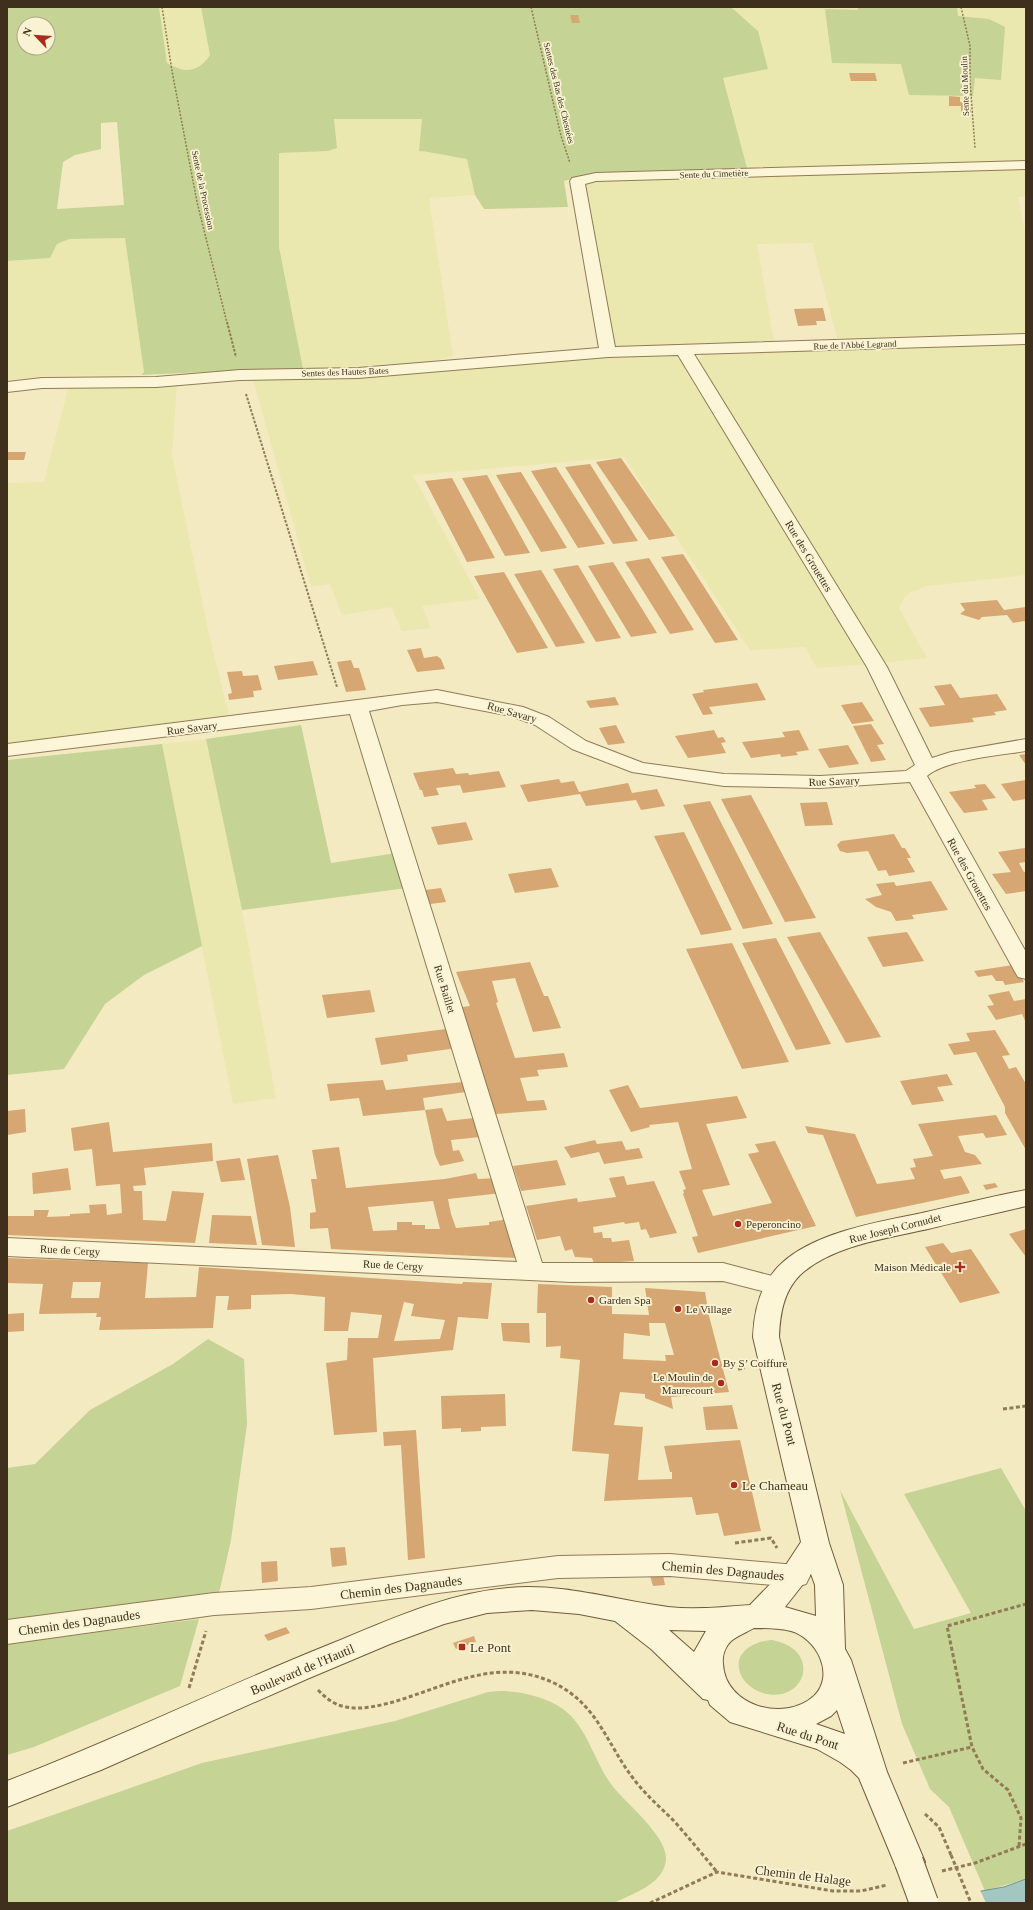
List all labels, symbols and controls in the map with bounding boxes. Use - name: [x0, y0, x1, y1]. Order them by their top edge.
- north arrow: [16, 16, 56, 56]
- text: N: [20, 26, 34, 38]
- street label: Sentes des Bas des Chesnées: [542, 41, 577, 145]
- street label: Sente du Moulin: [959, 55, 971, 116]
- street label: Sente de la Procession: [190, 149, 216, 231]
- street label: Sente du Cimetière: [679, 168, 749, 180]
- street label: Rue de l'Abbé Legrand: [813, 339, 897, 351]
- street label: Sentes des Hautes Bates: [301, 365, 389, 379]
- street label: Rue des Grouettes: [783, 518, 835, 594]
- street label: Rue Savary: [486, 699, 539, 725]
- street label: Rue Savary: [166, 719, 219, 737]
- street label: Rue Savary: [808, 774, 860, 788]
- street label: Rue des Grouettes: [945, 836, 995, 912]
- street label: Rue Baillet: [432, 963, 458, 1015]
- street label: Rue Joseph Cornudet: [848, 1211, 942, 1245]
- place label: Peperoncino: [746, 1218, 801, 1230]
- marker: Peperoncino: [733, 1219, 743, 1229]
- street label: Rue de Cergy: [40, 1242, 101, 1258]
- street label: Rue de Cergy: [363, 1257, 424, 1273]
- place label: Maison Médicale: [874, 1261, 951, 1273]
- marker: Maison Médicale: [954, 1261, 966, 1273]
- place label: Garden Spa: [599, 1294, 651, 1306]
- marker: Garden Spa: [586, 1295, 596, 1305]
- place label: Le Village: [686, 1303, 732, 1315]
- marker: Le Village: [673, 1304, 683, 1314]
- place label: By S’ Coiffure: [723, 1357, 787, 1369]
- marker: By S’ Coiffure: [710, 1358, 720, 1368]
- place label: Le Moulin de Maurecourt: [653, 1371, 713, 1396]
- marker: Le Moulin de Maurecourt: [716, 1378, 726, 1388]
- street label: Rue du Pont: [769, 1381, 800, 1447]
- place label: Le Chameau: [742, 1478, 809, 1493]
- marker: Le Chameau: [729, 1480, 739, 1490]
- street label: Chemin des Dagnaudes: [661, 1558, 785, 1583]
- street label: Chemin des Dagnaudes: [339, 1573, 463, 1602]
- street label: Chemin des Dagnaudes: [17, 1607, 141, 1638]
- place label: Le Pont: [470, 1640, 511, 1655]
- street label: Boulevard de l'Hautil: [248, 1641, 357, 1698]
- marker: Le Pont: [457, 1642, 467, 1652]
- street label: Rue du Pont: [775, 1718, 841, 1753]
- street label: Chemin de Halage: [754, 1862, 852, 1889]

